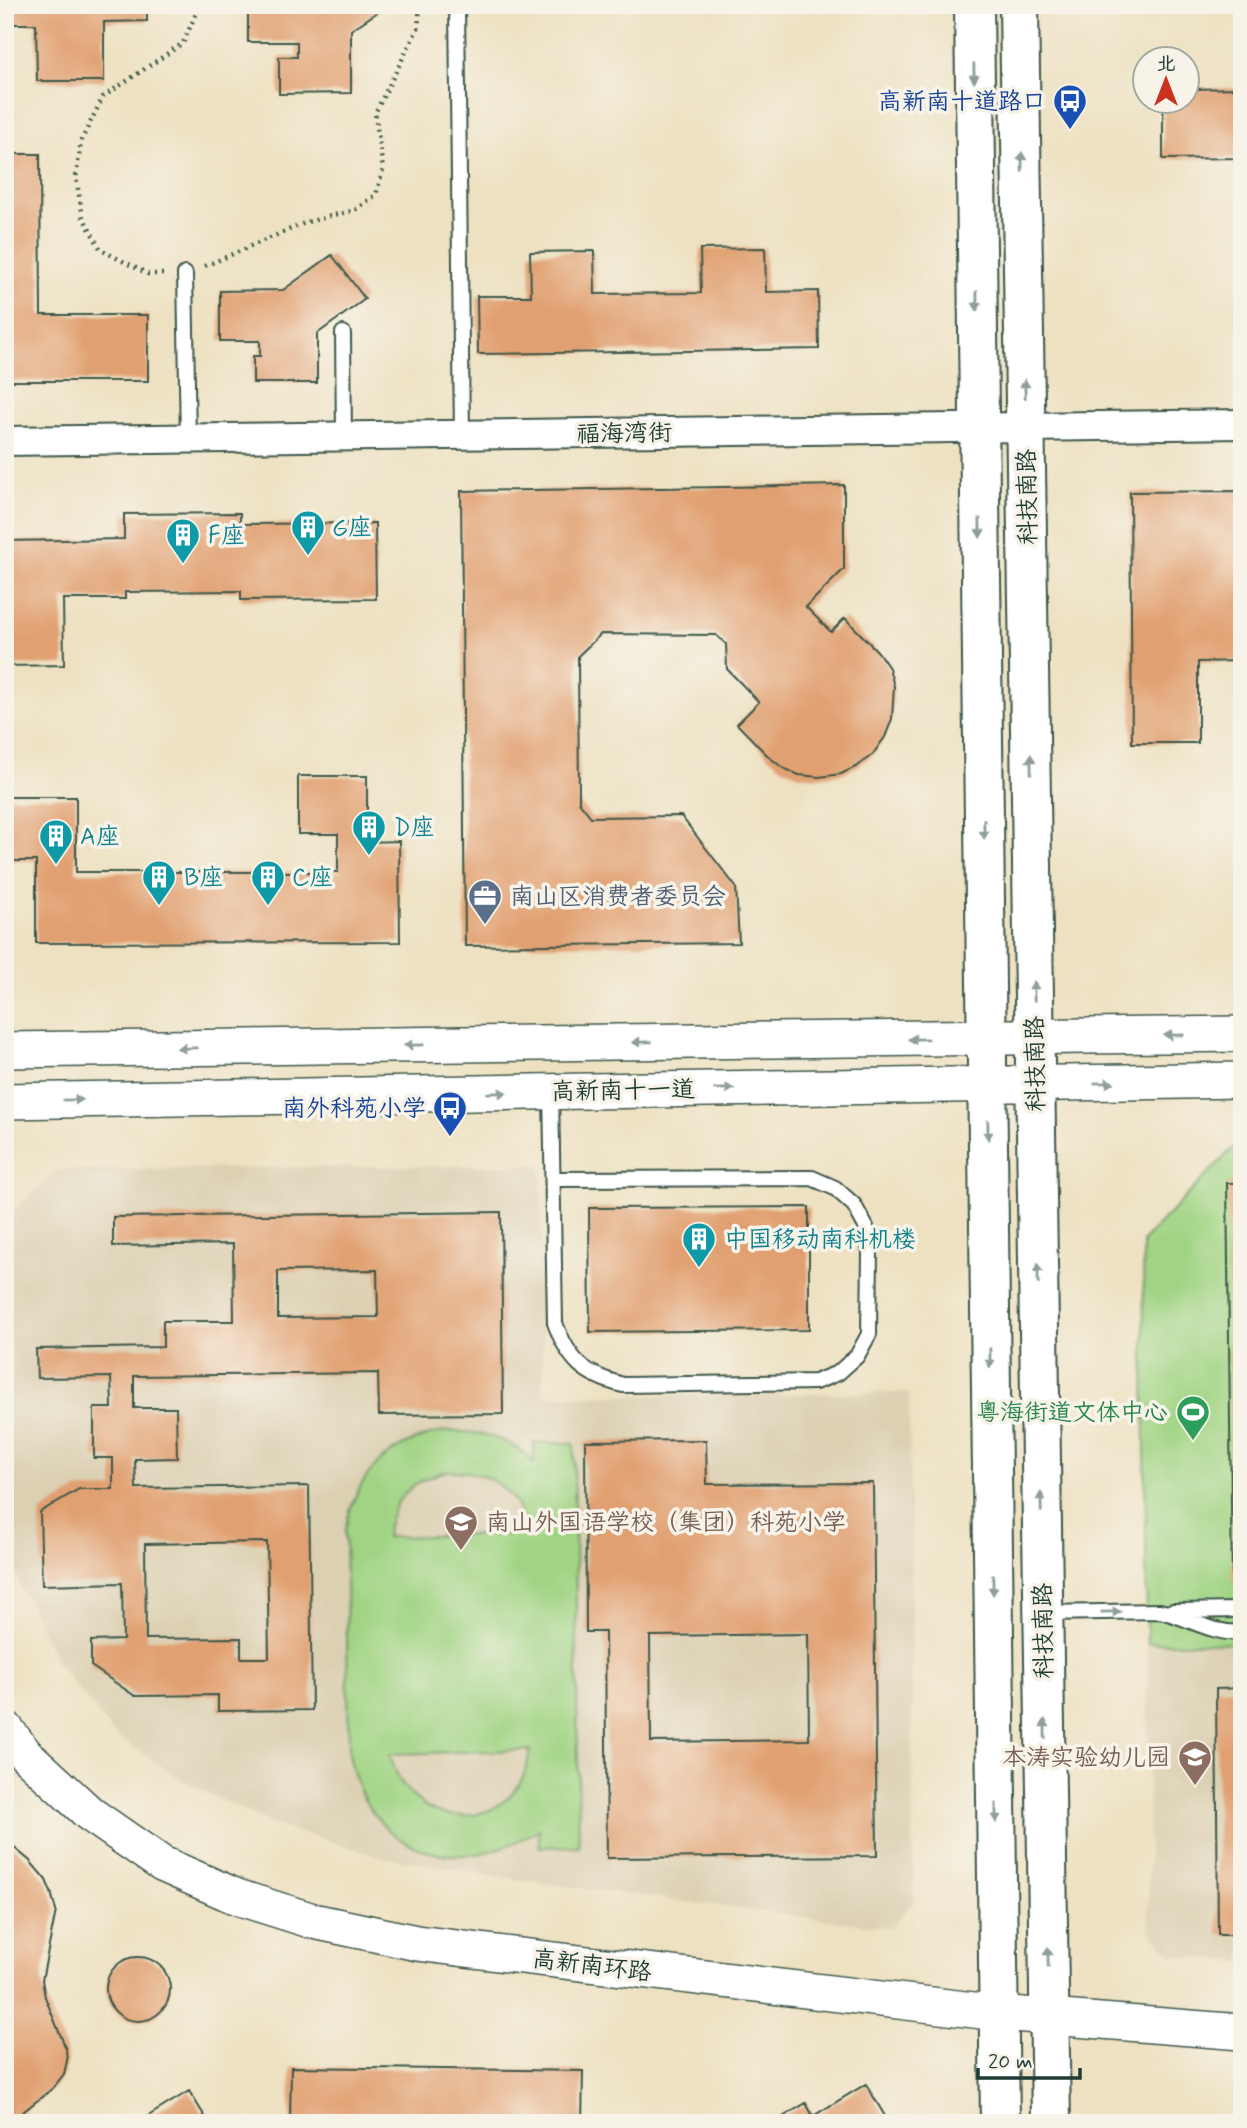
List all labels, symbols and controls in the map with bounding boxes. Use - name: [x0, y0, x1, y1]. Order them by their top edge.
- north arrow: [1132, 46, 1202, 116]
- text: 北: [1156, 52, 1176, 77]
- one-way arrow: [969, 63, 980, 85]
- bus stop icon: 高新南十道路口: [1051, 82, 1089, 131]
- place label: 高新南十道路口: [878, 87, 1046, 118]
- one-way arrow: [1016, 150, 1027, 172]
- one-way arrow: [971, 290, 983, 312]
- one-way arrow: [1019, 378, 1031, 400]
- street label: 福海湾街: [576, 418, 672, 451]
- street label: 科技南路: [1012, 449, 1045, 545]
- building icon: G座: [289, 508, 327, 557]
- place label: G座: [332, 513, 372, 544]
- building icon: F座: [164, 516, 202, 565]
- one-way arrow: [974, 518, 986, 540]
- place label: F座: [208, 521, 245, 552]
- one-way arrow: [1025, 752, 1036, 774]
- building icon: D座: [350, 808, 388, 857]
- place label: D座: [394, 813, 435, 844]
- building icon: A座: [37, 817, 75, 866]
- one-way arrow: [978, 819, 990, 841]
- place label: A座: [80, 822, 120, 853]
- building icon: B座: [140, 858, 178, 907]
- building icon: C座: [249, 858, 287, 907]
- place label: B座: [184, 863, 223, 894]
- place label: C座: [292, 863, 333, 894]
- office icon: 南山区消费者委员会: [466, 877, 504, 926]
- place label: 南山区消费者委员会: [510, 882, 726, 913]
- one-way arrow: [1028, 980, 1040, 1002]
- street label: 科技南路: [1020, 1016, 1053, 1112]
- one-way arrow: [1162, 1030, 1184, 1041]
- one-way arrow: [907, 1033, 929, 1044]
- one-way arrow: [631, 1036, 653, 1048]
- one-way arrow: [403, 1039, 425, 1051]
- one-way arrow: [176, 1042, 198, 1054]
- street label: 高新南十一道: [551, 1075, 695, 1108]
- one-way arrow: [1093, 1077, 1115, 1088]
- one-way arrow: [714, 1083, 736, 1094]
- one-way arrow: [486, 1087, 508, 1098]
- bus stop icon: 南外科苑小学: [431, 1089, 469, 1138]
- one-way arrow: [63, 1094, 85, 1106]
- place label: 南外科苑小学: [282, 1094, 426, 1125]
- one-way arrow: [982, 1120, 994, 1142]
- building icon: 中国移动南科机楼: [680, 1220, 718, 1269]
- place label: 中国移动南科机楼: [724, 1225, 916, 1256]
- one-way arrow: [1032, 1263, 1044, 1285]
- one-way arrow: [985, 1347, 996, 1369]
- sports icon: 粤海街道文体中心: [1174, 1393, 1212, 1442]
- place label: 粤海街道文体中心: [976, 1398, 1168, 1429]
- one-way arrow: [1036, 1490, 1047, 1512]
- school or university icon: 南山外国语学校（集团）科苑小学: [442, 1503, 480, 1552]
- place label: 南山外国语学校（集团）科苑小学: [486, 1508, 846, 1539]
- one-way arrow: [987, 1574, 999, 1596]
- street label: 科技南路: [1028, 1583, 1061, 1679]
- one-way arrow: [1101, 1606, 1123, 1617]
- one-way arrow: [1039, 1718, 1051, 1740]
- school or university icon: 本涛实验幼儿园: [1176, 1738, 1214, 1787]
- place label: 本涛实验幼儿园: [1002, 1743, 1170, 1774]
- one-way arrow: [990, 1802, 1002, 1824]
- street label: 高新南环路: [530, 1944, 653, 1989]
- one-way arrow: [1043, 1945, 1054, 1967]
- scale bar: [978, 2037, 1079, 2081]
- text: 20 m: [988, 2048, 1033, 2076]

